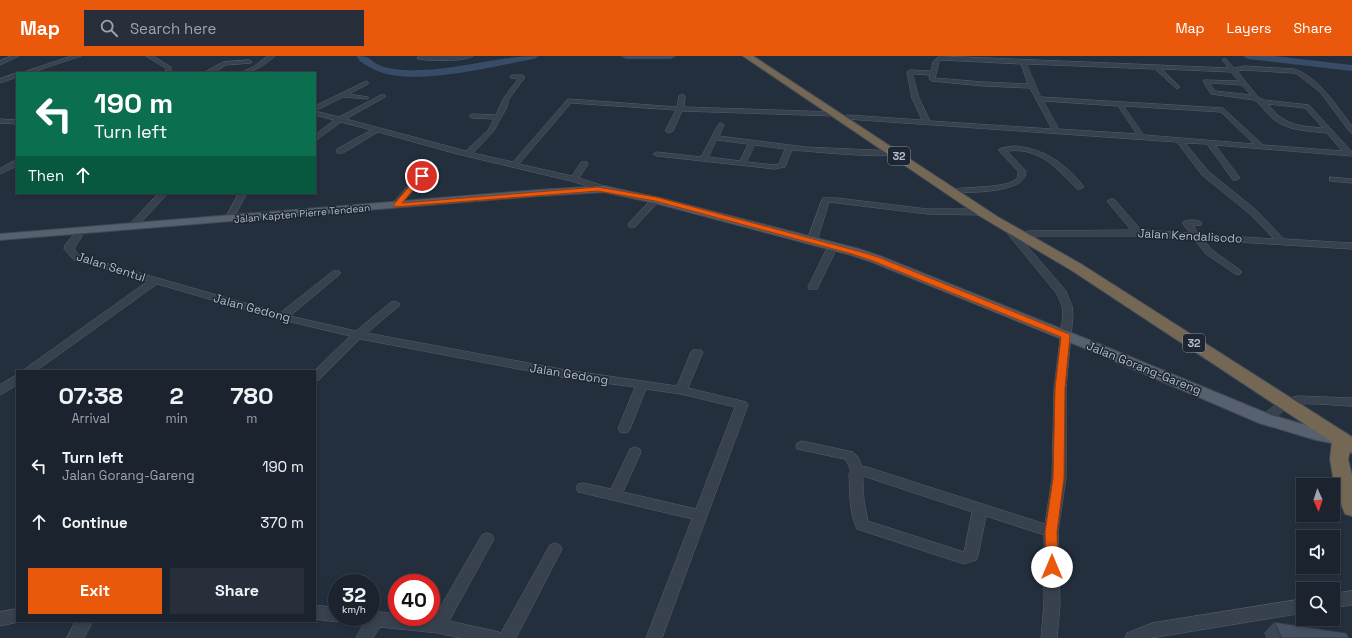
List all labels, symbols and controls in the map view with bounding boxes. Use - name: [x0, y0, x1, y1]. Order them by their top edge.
- search box: [84, 10, 364, 46]
- text: Map: [20, 16, 60, 41]
- icon: search: [98, 17, 120, 39]
- text: Search here: [130, 19, 216, 38]
- text: Map: [1175, 19, 1205, 37]
- text: Layers: [1227, 19, 1271, 37]
- text: Share: [1293, 19, 1332, 37]
- text: 190 m: [94, 85, 173, 121]
- icon: left: [28, 88, 80, 140]
- text: Turn left: [94, 120, 167, 143]
- road number: 32: [888, 147, 910, 165]
- pin: [405, 159, 439, 193]
- icon: ahead: [72, 164, 94, 186]
- icon: arrive: [411, 165, 433, 187]
- text: Then: [28, 166, 64, 185]
- street label: Jalan Kapten Pierre Tendean: [233, 201, 371, 226]
- street label: Jalan Kendalisodo: [1137, 225, 1243, 247]
- street label: Jalan Sentul: [75, 248, 147, 286]
- street label: Jalan Gedong: [212, 290, 292, 326]
- road number: 32: [1183, 334, 1205, 352]
- street label: Jalan Gorang-Gareng: [1084, 338, 1204, 398]
- street label: Jalan Gedong: [529, 360, 609, 388]
- text: 07:38: [58, 380, 123, 411]
- text: 2: [169, 380, 184, 411]
- text: 780: [230, 380, 274, 411]
- text: Arrival: [71, 410, 110, 427]
- text: min: [165, 410, 188, 427]
- text: m: [246, 410, 257, 427]
- text: Turn left: [62, 448, 124, 467]
- icon: left: [28, 455, 50, 477]
- text: 190 m: [262, 457, 304, 476]
- text: Jalan Gorang-Gareng: [62, 467, 195, 484]
- north arrow: [1296, 478, 1340, 522]
- map controls: [1296, 478, 1340, 626]
- icon: ahead: [28, 511, 50, 533]
- text: Continue: [62, 513, 128, 532]
- text: 370 m: [260, 513, 304, 532]
- button: sound: [1296, 530, 1340, 574]
- position arrow: [1031, 546, 1073, 588]
- button: Exit: [28, 568, 162, 614]
- button: Share: [170, 568, 304, 614]
- speed limit sign: 40: [388, 574, 440, 626]
- text: 32: [342, 582, 366, 608]
- button: search: [1296, 582, 1340, 626]
- text: km/h: [342, 603, 366, 616]

